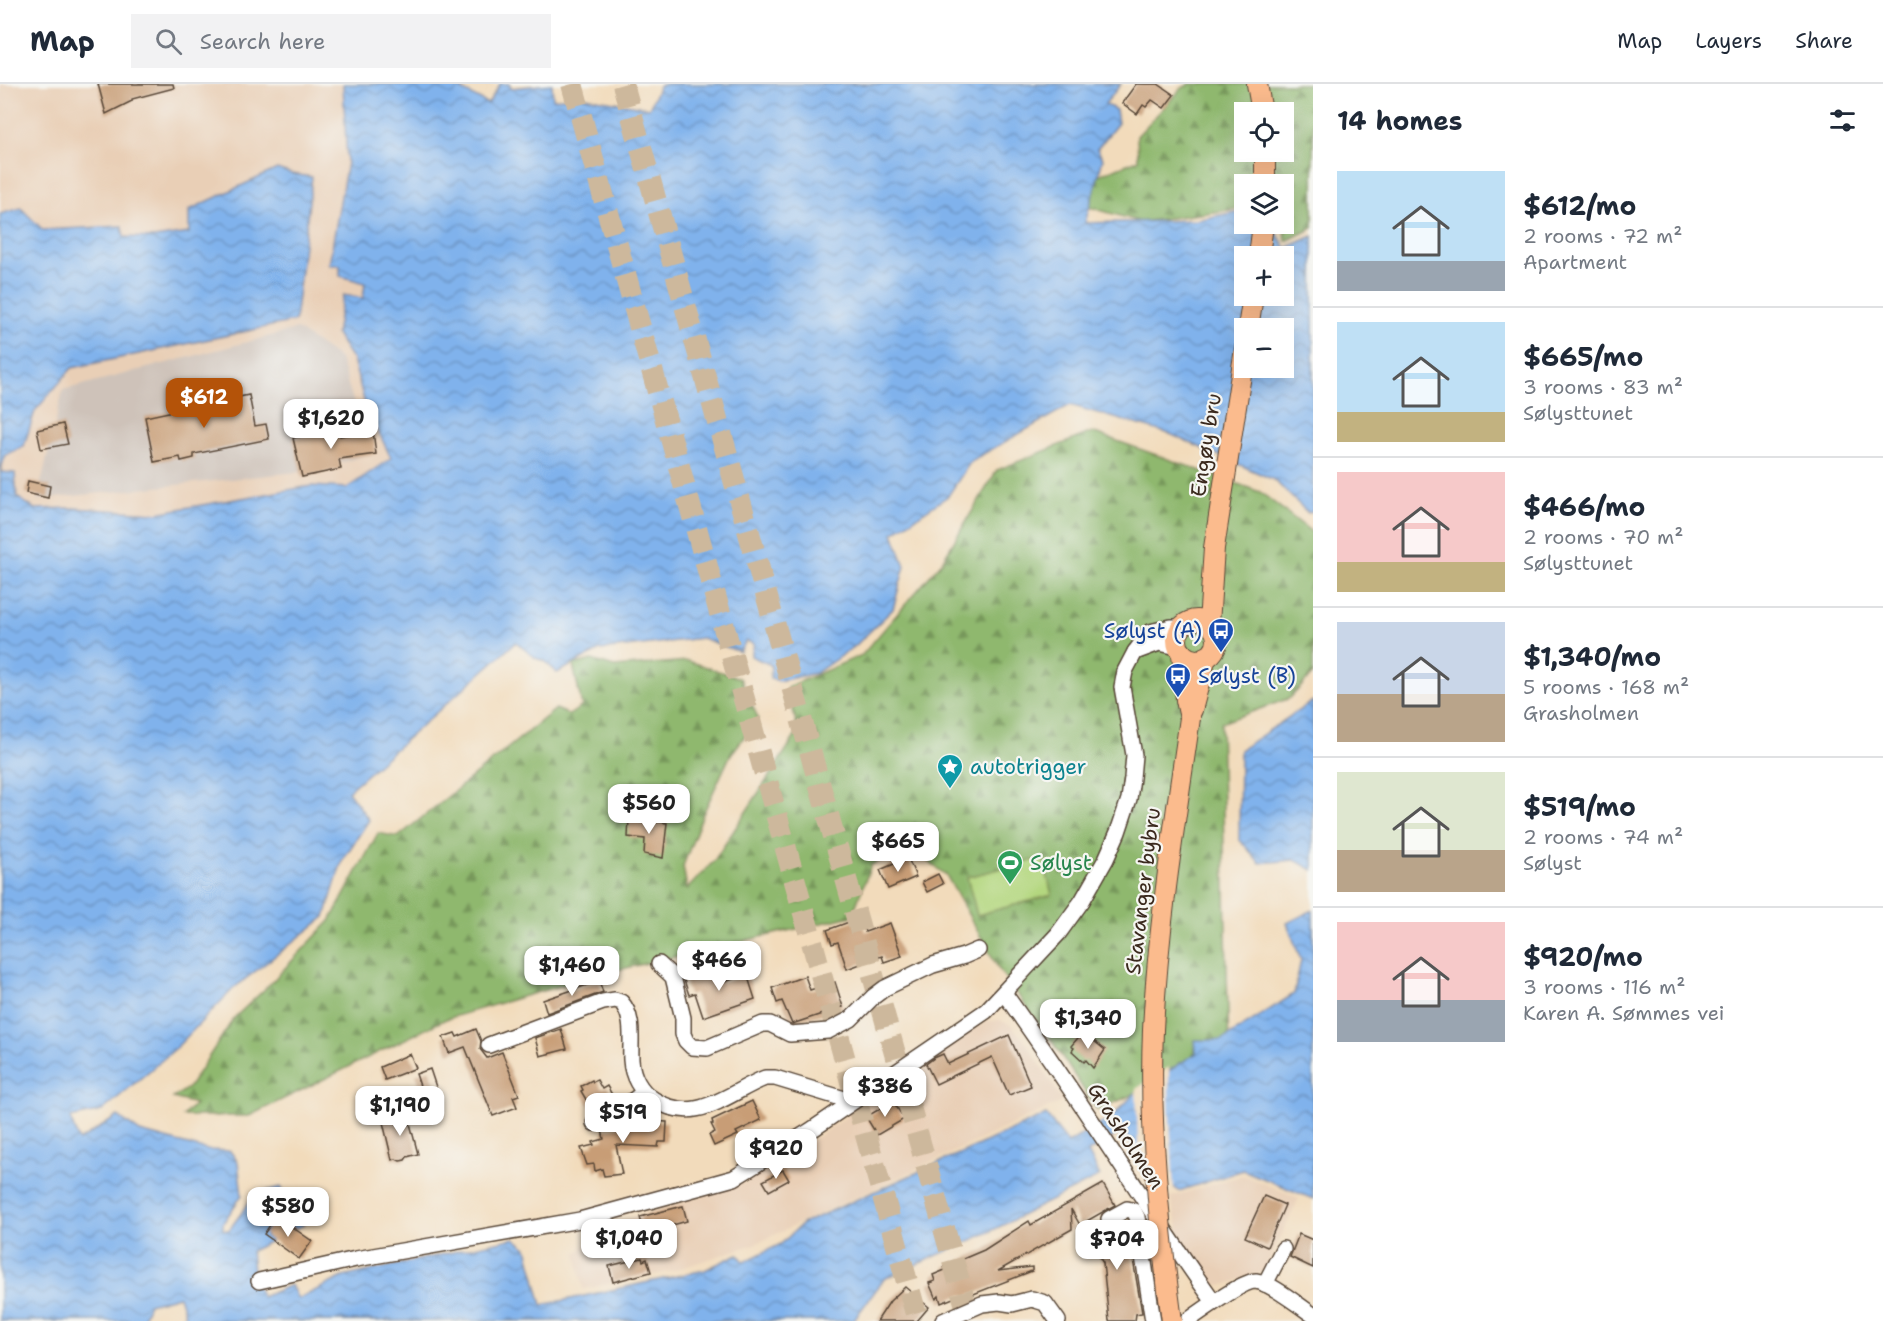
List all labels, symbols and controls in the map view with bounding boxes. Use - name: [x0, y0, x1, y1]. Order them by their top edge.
- search box: [131, 14, 551, 68]
- text: Map: [30, 22, 95, 60]
- icon: search: [152, 25, 185, 58]
- text: Search here: [200, 27, 325, 56]
- text: Map: [1617, 27, 1662, 55]
- text: Layers: [1695, 27, 1762, 55]
- text: Share: [1795, 27, 1853, 55]
- map controls: [1234, 102, 1294, 378]
- button: locate: [1234, 102, 1294, 162]
- text: 14 homes: [1337, 103, 1463, 138]
- icon: filters: [1826, 104, 1859, 137]
- button: layers: [1234, 174, 1294, 234]
- text: $612/mo: [1523, 188, 1636, 223]
- icon: home: [1385, 195, 1457, 267]
- text: 2 rooms · 72 m²: [1523, 223, 1682, 249]
- button: +: [1234, 246, 1294, 306]
- text: Apartment: [1523, 249, 1627, 275]
- button: −: [1234, 318, 1294, 378]
- text: $665/mo: [1523, 339, 1643, 374]
- icon: home: [1385, 346, 1457, 418]
- text: 3 rooms · 83 m²: [1523, 374, 1683, 400]
- pin: $612: [168, 378, 240, 429]
- text: $612: [180, 384, 228, 410]
- street label: Engøy bru: [1184, 391, 1228, 499]
- pin: $1,620: [282, 399, 380, 450]
- text: Sølysttunet: [1523, 400, 1633, 426]
- text: $1,620: [297, 405, 365, 431]
- text: $466/mo: [1523, 489, 1645, 524]
- icon: home: [1385, 496, 1457, 568]
- text: 2 rooms · 70 m²: [1523, 524, 1684, 550]
- text: Sølysttunet: [1523, 550, 1633, 576]
- bus stop icon: Sølyst (A): [1206, 616, 1236, 654]
- place label: Sølyst (A): [1104, 617, 1202, 645]
- text: $1,340/mo: [1523, 639, 1661, 674]
- icon: home: [1385, 646, 1457, 718]
- bus stop icon: Sølyst (B): [1163, 661, 1193, 699]
- place label: Sølyst (B): [1198, 662, 1296, 690]
- text: 5 rooms · 168 m²: [1523, 674, 1689, 700]
- text: Grasholmen: [1523, 700, 1639, 726]
- place icon: autotrigger: [935, 752, 965, 790]
- place label: autotrigger: [970, 753, 1087, 781]
- pin: $560: [613, 784, 685, 835]
- text: $519/mo: [1523, 789, 1636, 824]
- text: $560: [622, 790, 676, 816]
- icon: home: [1385, 796, 1457, 868]
- street label: Stavanger bybru: [1119, 806, 1167, 976]
- pin: $665: [862, 822, 934, 873]
- text: 2 rooms · 74 m²: [1523, 824, 1683, 850]
- text: $665: [871, 828, 925, 854]
- sports icon: Sølyst: [995, 848, 1025, 886]
- place label: Sølyst: [1030, 849, 1092, 877]
- text: Sølyst: [1523, 850, 1582, 876]
- text: $920/mo: [1523, 939, 1643, 974]
- pin: $466: [683, 941, 755, 992]
- pin: $1,460: [523, 946, 621, 997]
- icon: home: [1385, 946, 1457, 1018]
- text: $466: [691, 947, 747, 973]
- text: $1,460: [538, 952, 606, 978]
- text: 3 rooms · 116 m²: [1523, 974, 1685, 1000]
- pin: $1,340: [1039, 999, 1137, 1050]
- text: Karen A. Sømmes vei: [1523, 1000, 1725, 1026]
- text: $1,340: [1054, 1005, 1122, 1031]
- pin: $386: [849, 1067, 921, 1118]
- text: $386: [857, 1073, 913, 1099]
- street label: Grasholmen: [1081, 1077, 1171, 1195]
- pin: $1,190: [351, 1086, 449, 1137]
- text: $1,190: [369, 1092, 431, 1118]
- pin: $519: [587, 1093, 659, 1144]
- text: $519: [599, 1099, 647, 1125]
- pin: $920: [740, 1129, 812, 1180]
- text: $920: [749, 1135, 803, 1161]
- pin: $580: [252, 1187, 324, 1238]
- text: $580: [261, 1193, 315, 1219]
- pin: $1,040: [580, 1219, 678, 1270]
- pin: $704: [1081, 1220, 1153, 1271]
- text: $1,040: [595, 1225, 663, 1251]
- text: $704: [1089, 1226, 1145, 1252]

